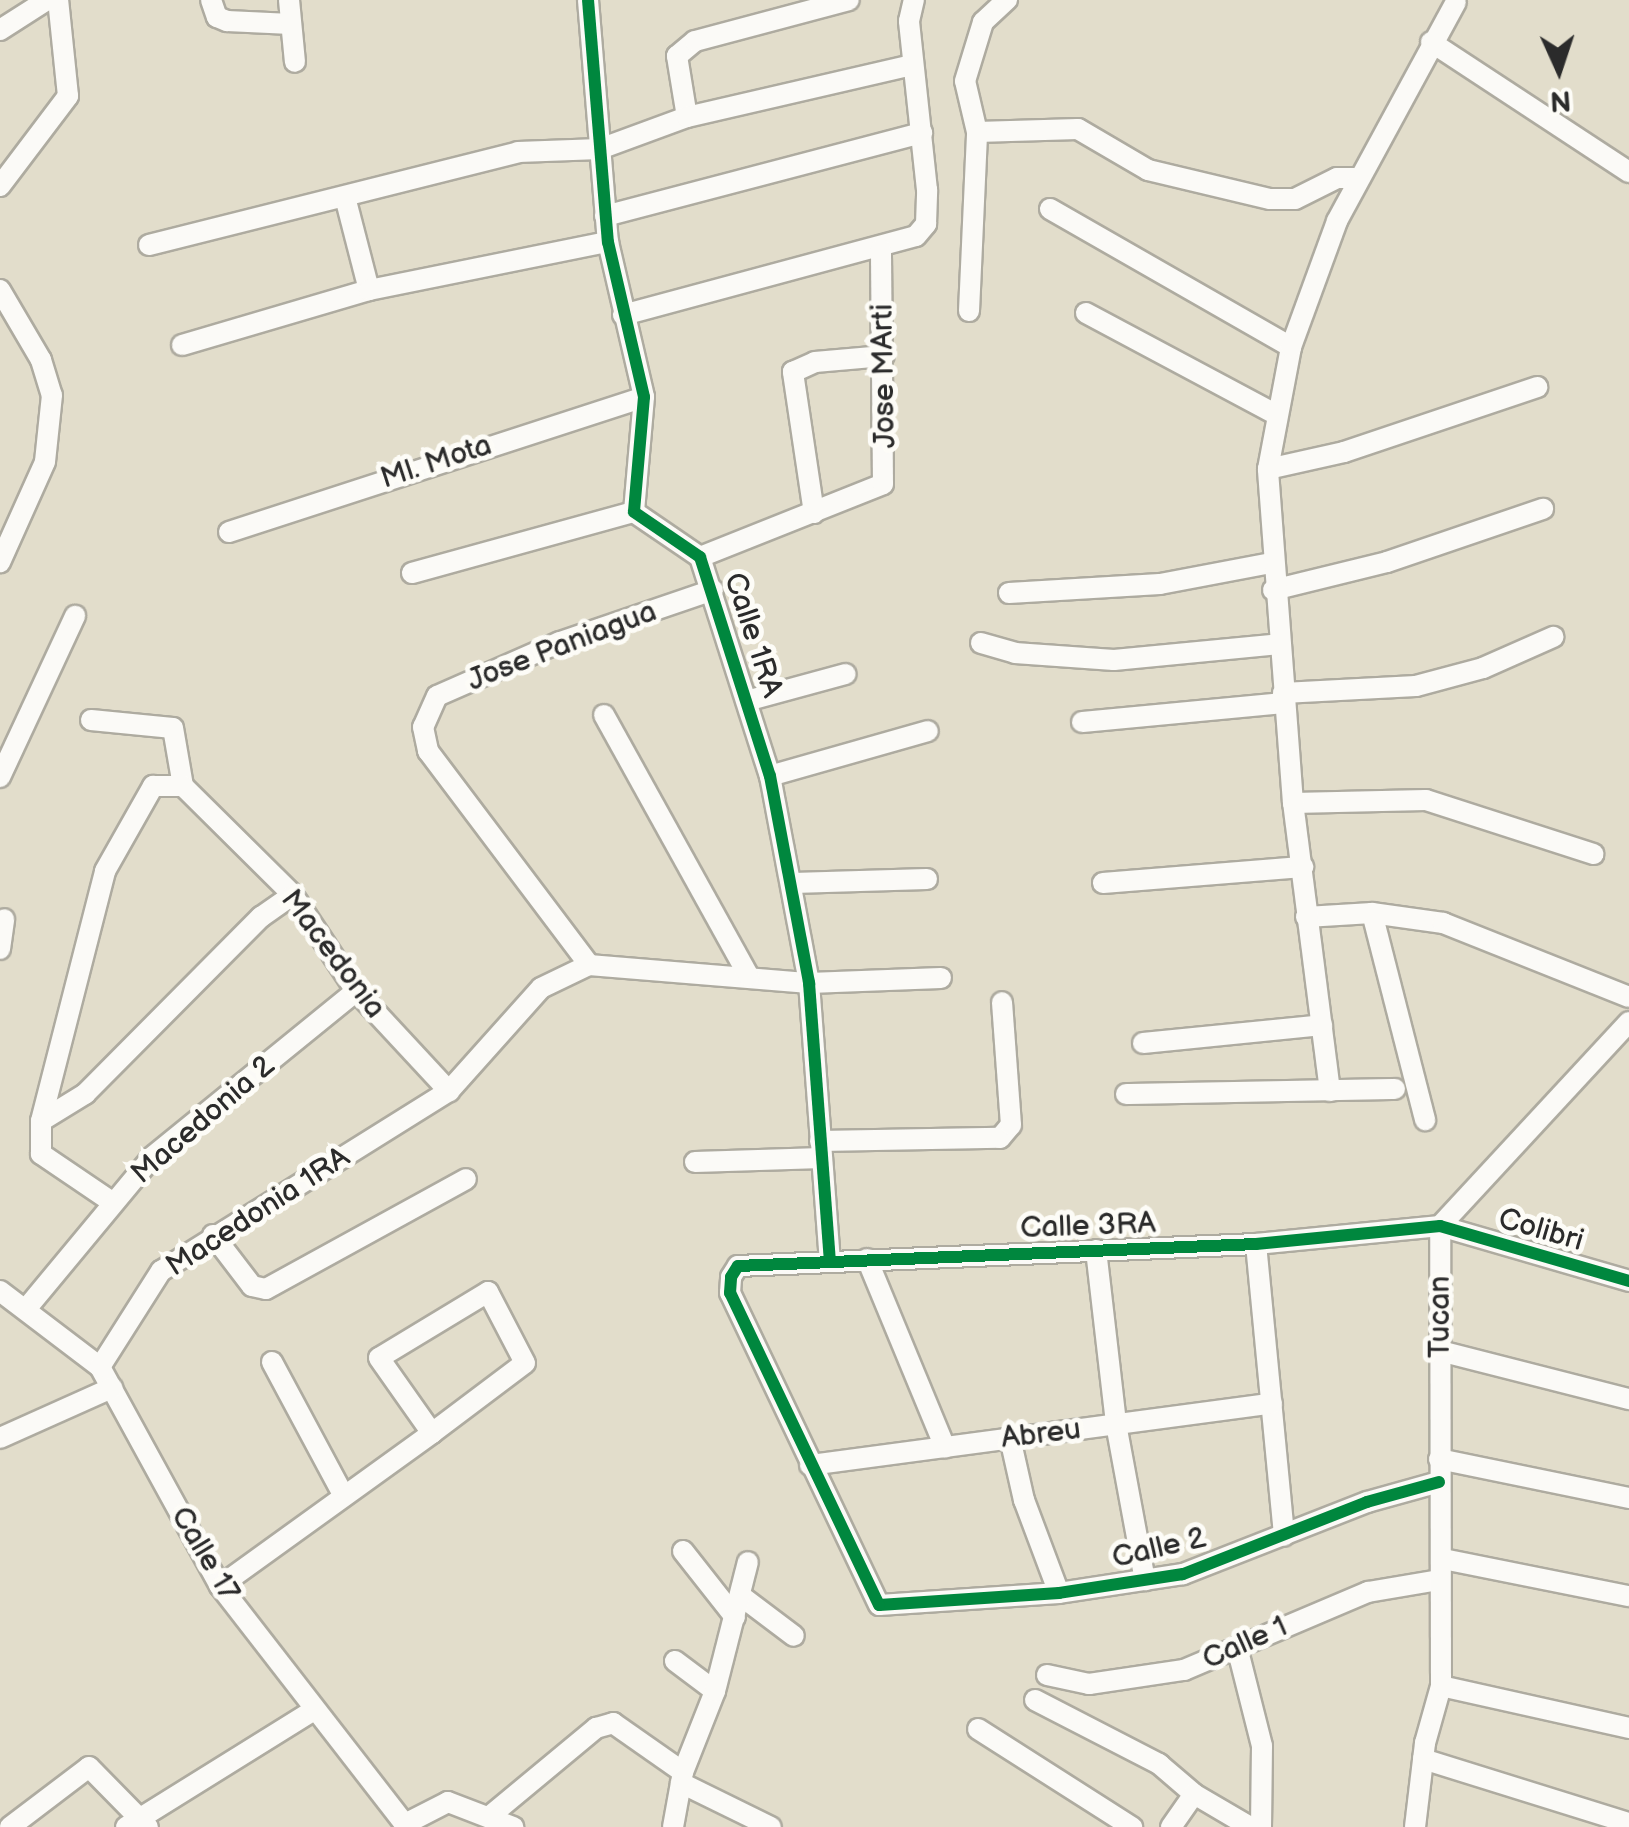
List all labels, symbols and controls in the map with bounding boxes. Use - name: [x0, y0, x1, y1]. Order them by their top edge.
- north arrow: [1509, 20, 1609, 120]
- text: N: [1549, 83, 1572, 117]
- street label: Jose MArti: [865, 303, 903, 449]
- street label: Ml. Mota: [376, 427, 496, 497]
- street label: Calle 1RA: [716, 568, 790, 702]
- street label: Jose Paniagua: [462, 593, 662, 699]
- street label: Macedonia: [273, 883, 393, 1025]
- street label: Macedonia 2: [124, 1048, 282, 1192]
- street label: Macedonia 1RA: [160, 1139, 356, 1285]
- street label: Colibri: [1494, 1201, 1588, 1259]
- street label: Calle 3RA: [1020, 1206, 1156, 1246]
- street label: Tucan: [1422, 1276, 1458, 1358]
- street label: Abreu: [999, 1411, 1083, 1457]
- street label: Calle 17: [163, 1500, 247, 1608]
- street label: Calle 2: [1109, 1520, 1209, 1576]
- street label: Calle 1: [1197, 1608, 1293, 1678]

